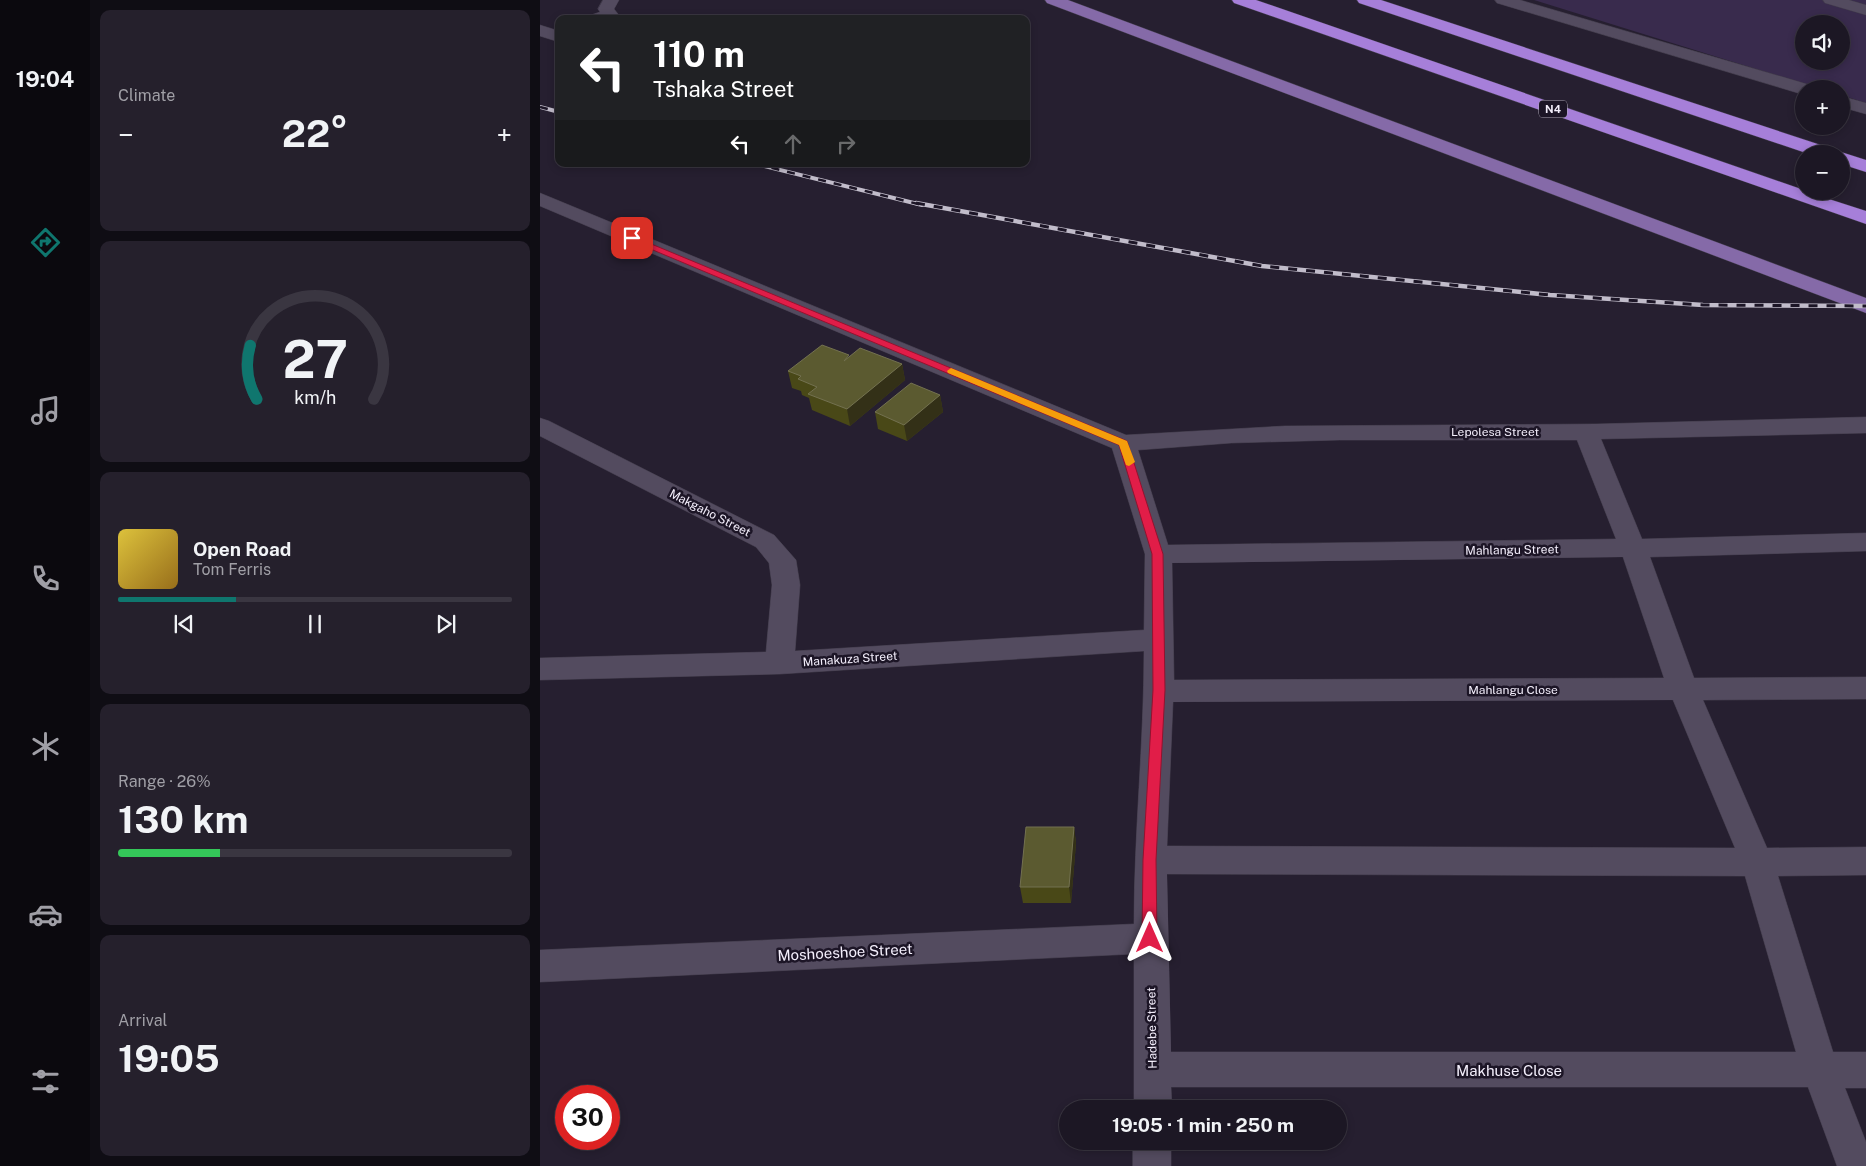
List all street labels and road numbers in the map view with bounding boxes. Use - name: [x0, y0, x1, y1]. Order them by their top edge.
- road number: N4: [1539, 100, 1567, 118]
- street label: Lepolesa Street: [1451, 425, 1539, 439]
- street label: Makgaho Street: [667, 487, 753, 540]
- street label: Mahlangu Street: [1465, 542, 1559, 558]
- street label: Manakuza Street: [802, 649, 898, 669]
- street label: Mahlangu Close: [1468, 683, 1558, 697]
- street label: Moshoeshoe Street: [777, 940, 913, 964]
- street label: Hadebe Street: [1144, 987, 1160, 1069]
- street label: Makhuse Close: [1456, 1062, 1562, 1079]

